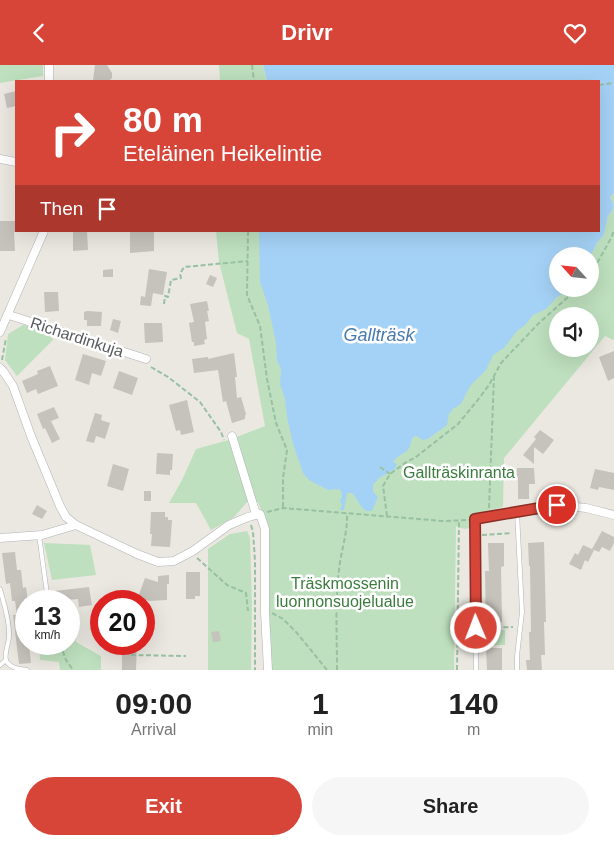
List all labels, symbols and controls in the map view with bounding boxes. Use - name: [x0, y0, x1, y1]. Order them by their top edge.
- icon: back: [25, 19, 53, 47]
- icon: heart: [561, 19, 589, 47]
- text: Drivr: [281, 20, 333, 45]
- icon: right: [40, 100, 105, 165]
- text: 80 m: [123, 100, 203, 139]
- text: Eteläinen Heikelintie: [123, 141, 322, 166]
- icon: arrive: [93, 195, 121, 223]
- text: Then: [40, 198, 83, 219]
- north arrow: [549, 247, 599, 297]
- map controls: [549, 247, 599, 357]
- button: sound: [549, 307, 599, 357]
- street label: Richardinkuja: [28, 314, 126, 360]
- water label: Gallträsk: [343, 325, 416, 345]
- park label: Gallträskinranta: [403, 464, 515, 481]
- pin: [536, 484, 578, 526]
- icon: arrive: [543, 491, 571, 519]
- park label: Träskmossenin luonnonsuojelualue: [276, 575, 414, 610]
- speed limit sign: 20: [90, 590, 155, 655]
- position arrow: [449, 601, 501, 653]
- text: 13: [34, 602, 61, 630]
- text: km/h: [34, 628, 61, 642]
- text: 09:00: [115, 687, 192, 720]
- text: 1: [312, 687, 329, 720]
- text: 140: [449, 687, 499, 720]
- text: Arrival: [131, 721, 176, 738]
- text: min: [307, 721, 333, 738]
- text: m: [467, 721, 480, 738]
- button: Exit: [25, 777, 302, 835]
- button: Share: [312, 777, 589, 835]

